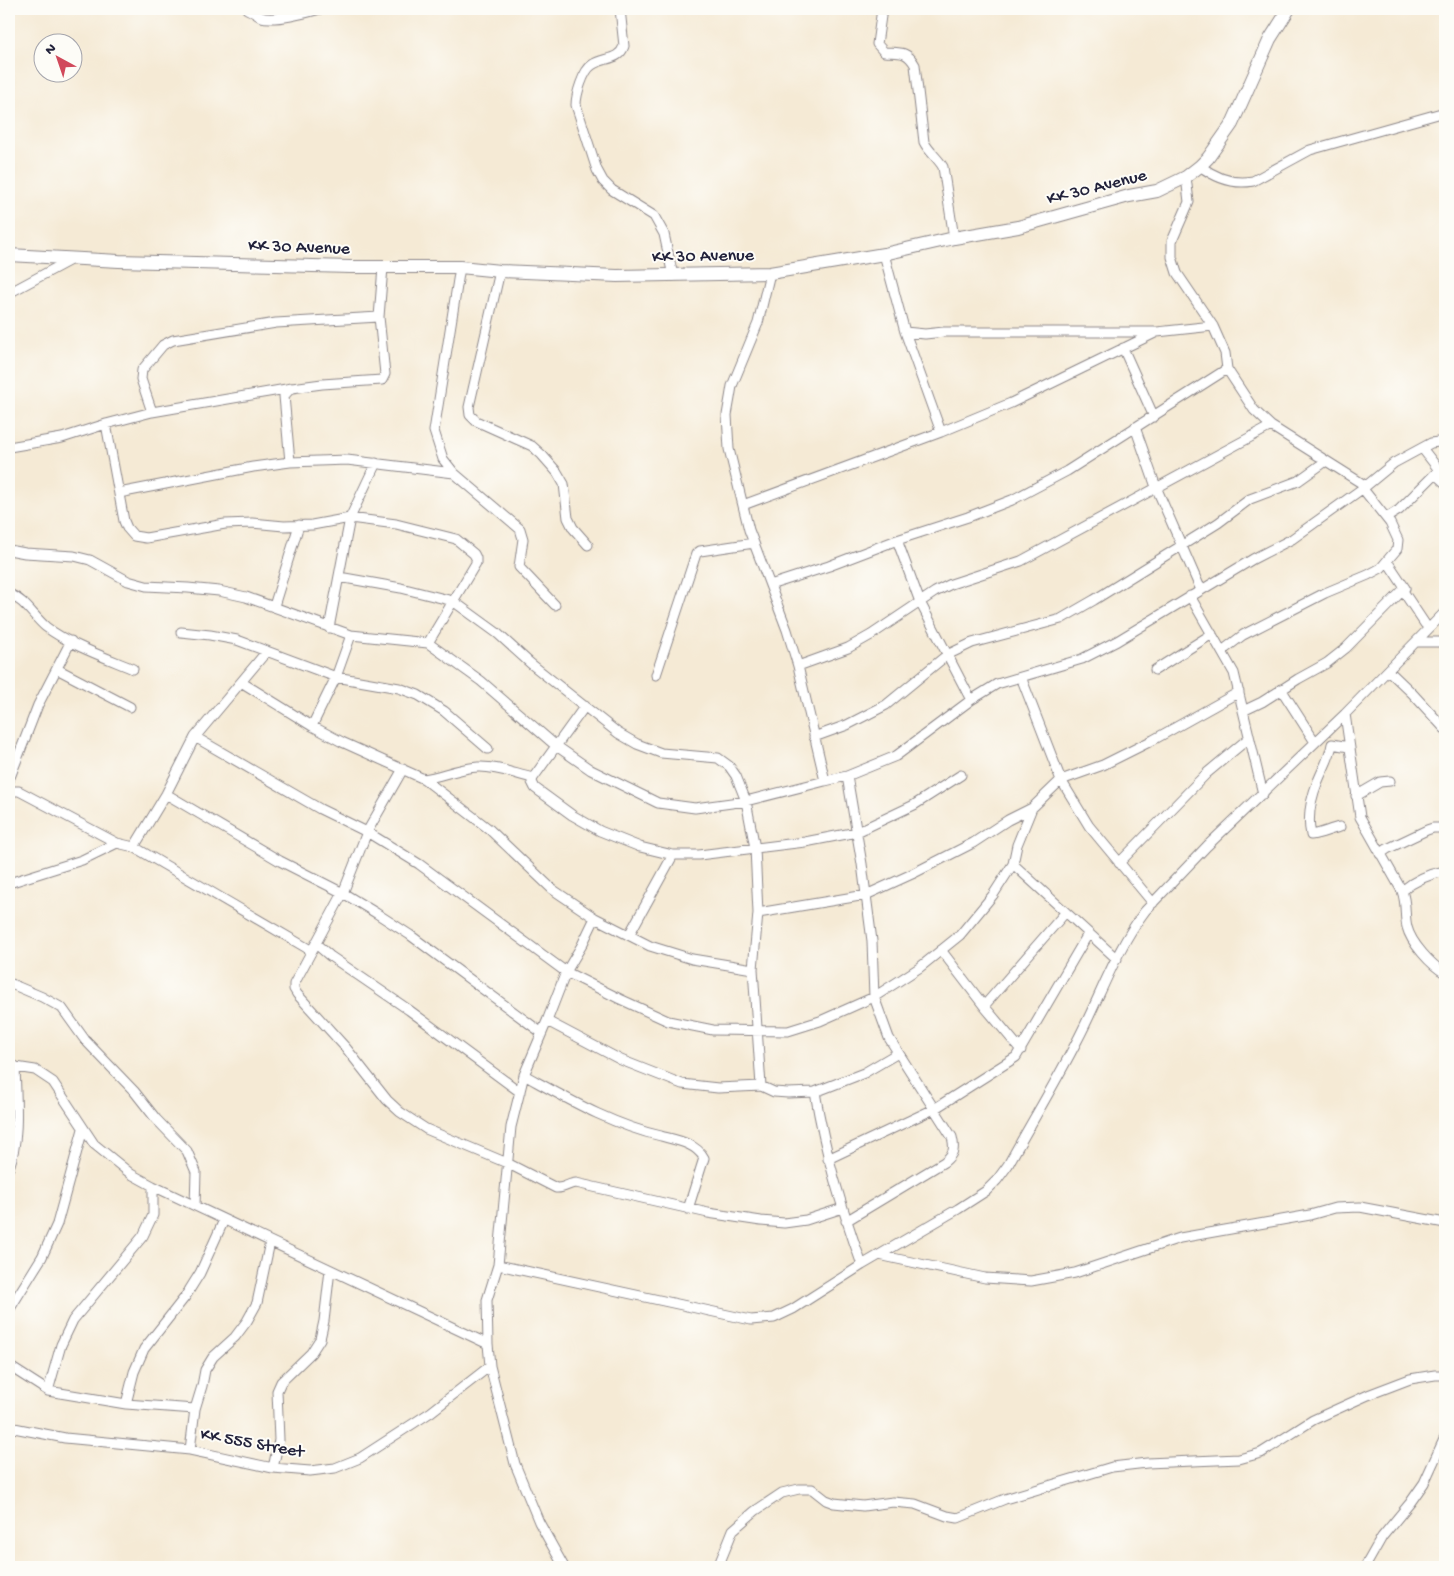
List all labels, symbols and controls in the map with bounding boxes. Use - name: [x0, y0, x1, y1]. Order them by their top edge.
- north arrow: [32, 32, 82, 82]
- text: N: [42, 41, 60, 59]
- street label: KK 30 Avenue: [1045, 165, 1150, 211]
- street label: KK 30 Avenue: [248, 236, 351, 260]
- street label: KK 30 Avenue: [652, 246, 755, 268]
- street label: KK 555 Street: [199, 1425, 307, 1464]

